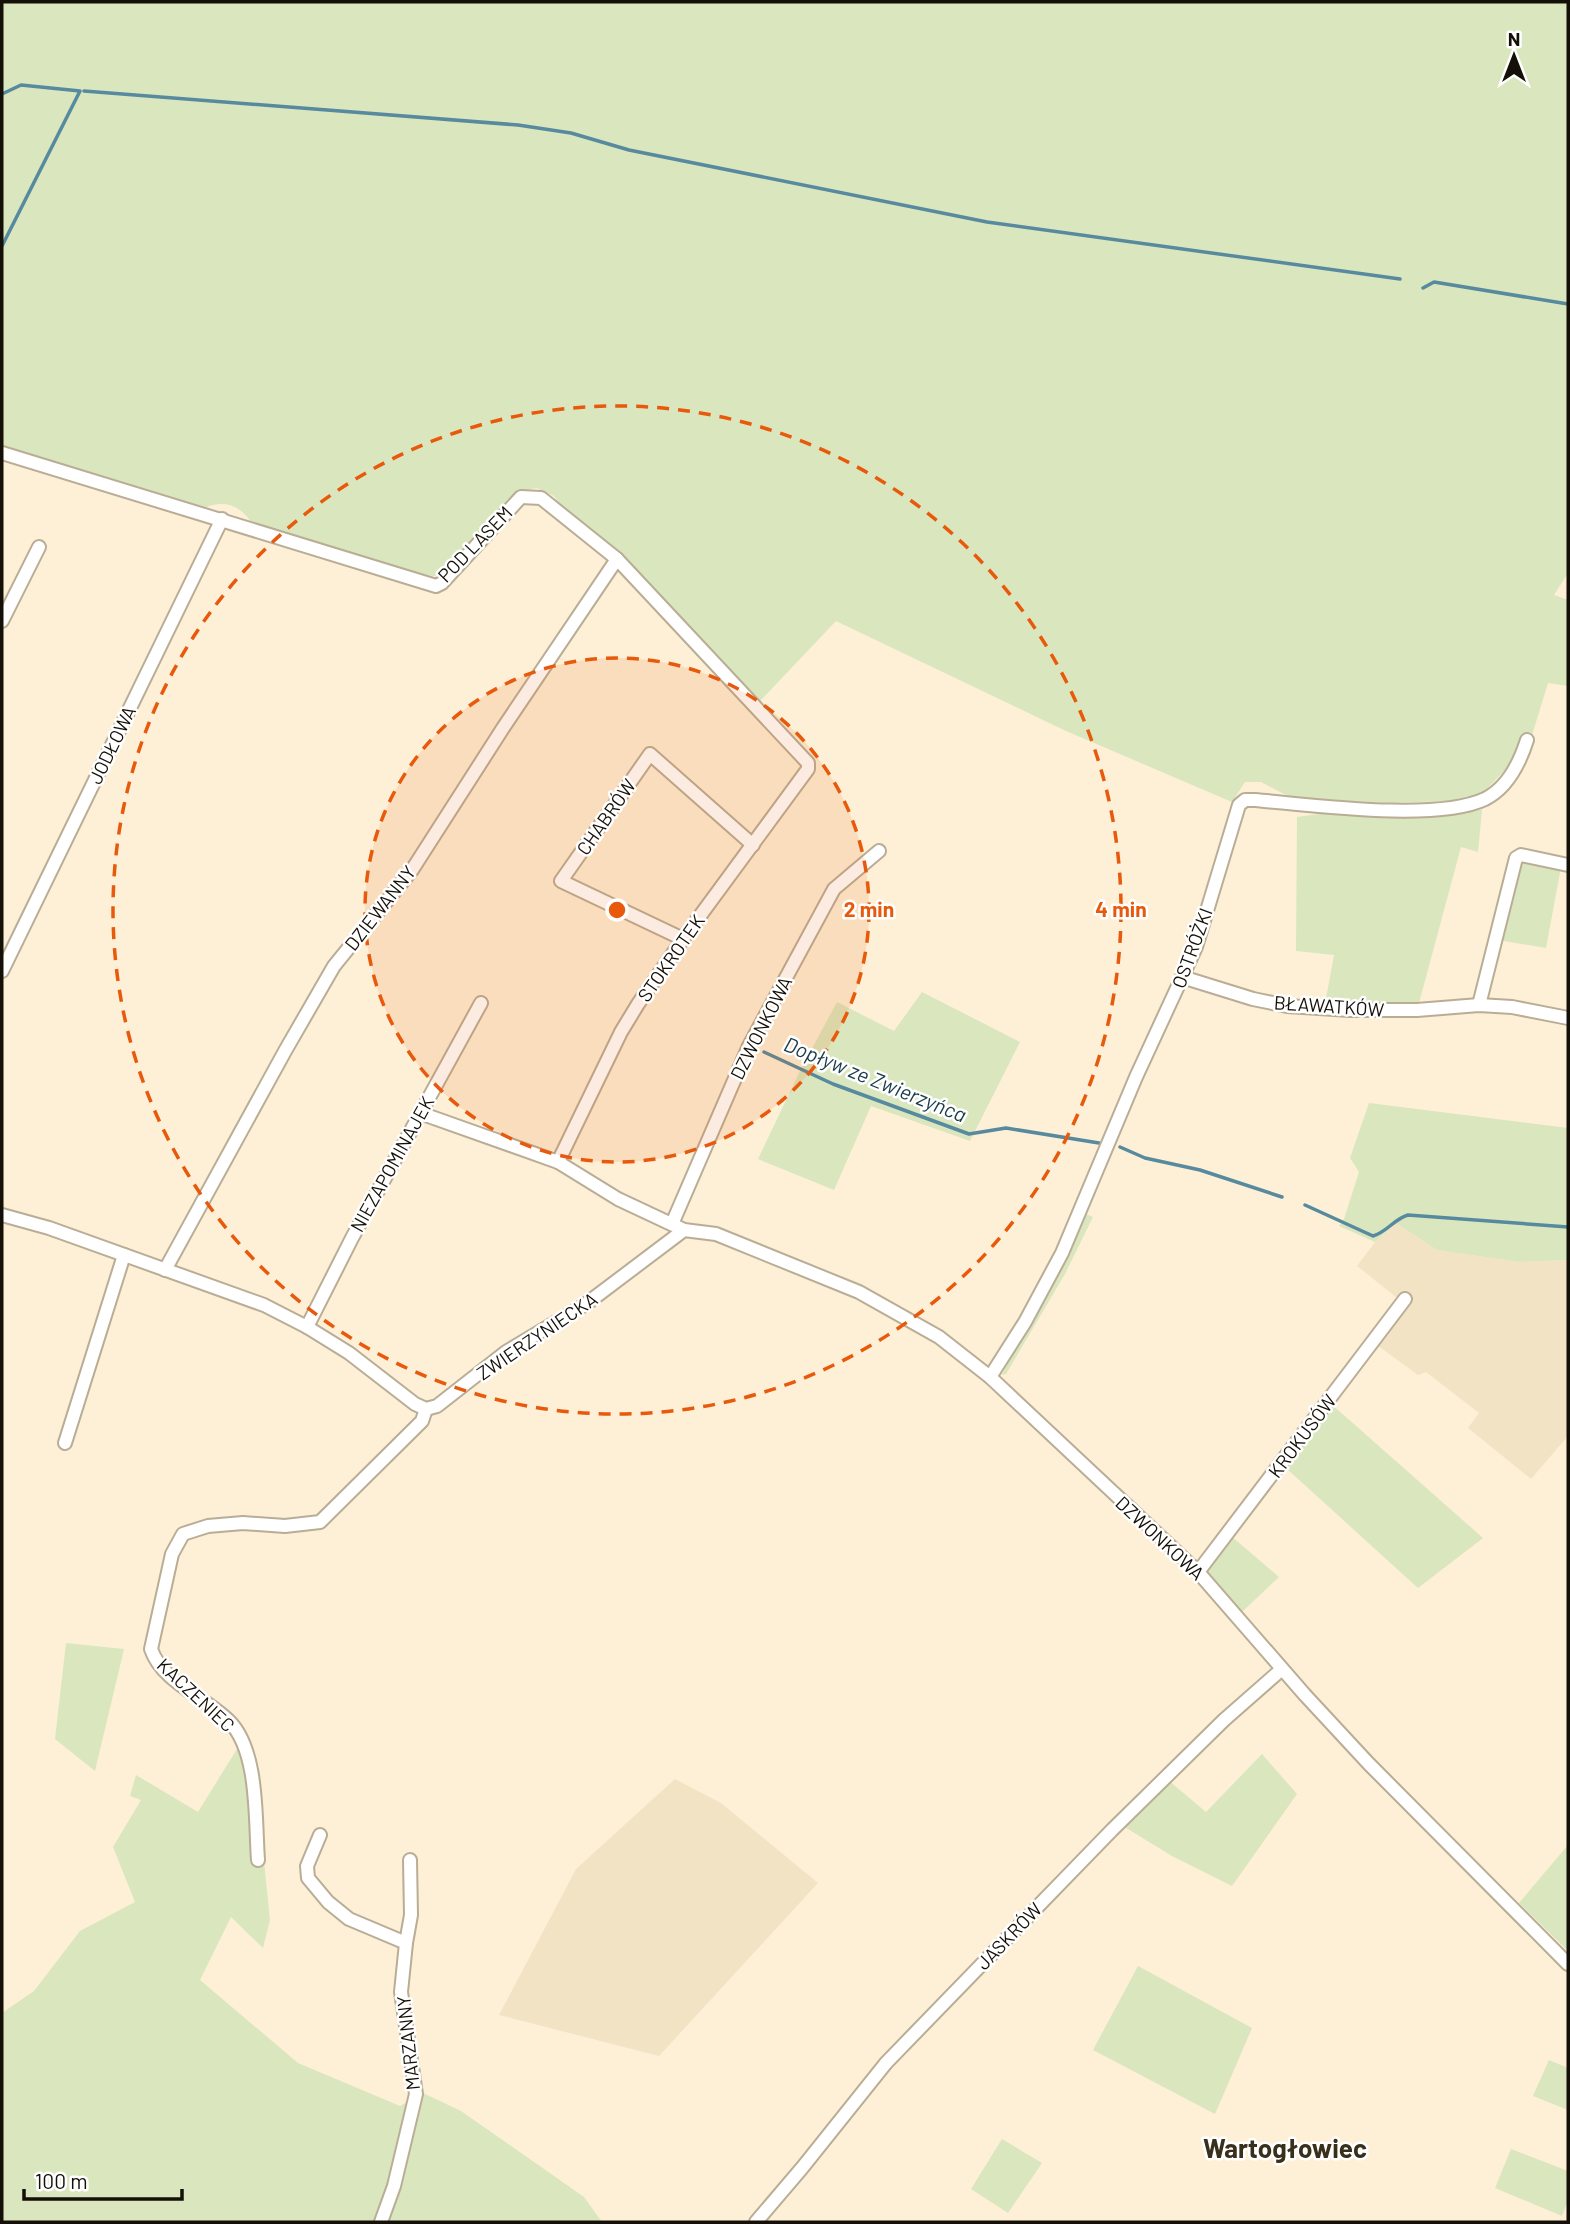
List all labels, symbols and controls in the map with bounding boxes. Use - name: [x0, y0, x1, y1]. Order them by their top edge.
- north arrow: [1479, 21, 1549, 91]
- text: N: [1508, 27, 1520, 50]
- street label: POD LASEM: [433, 501, 517, 587]
- street label: JODŁOWA: [83, 702, 140, 787]
- street label: CHABRÓW: [571, 774, 640, 859]
- street label: DZIEWANNY: [339, 860, 420, 955]
- text: 2 min: [844, 896, 894, 921]
- text: 4 min: [1095, 896, 1147, 921]
- centre of rings: [605, 898, 629, 922]
- street label: OSTRÓŻKI: [1166, 905, 1217, 991]
- street label: STOKROTEK: [632, 909, 709, 1006]
- street label: DZWONKOWA: [725, 972, 796, 1083]
- street label: BŁAWATKÓW: [1273, 990, 1385, 1021]
- water label: Dopływ ze Zwierzyńca: [781, 1031, 970, 1127]
- street label: NIEZAPOMINAJEK: [345, 1092, 439, 1236]
- street label: ZWIERZYNIECKA: [472, 1287, 601, 1384]
- street label: KROKUSÓW: [1263, 1389, 1341, 1482]
- street label: DZWONKOWA: [1111, 1491, 1209, 1584]
- street label: KACZENIEC: [153, 1653, 240, 1736]
- street label: JASKRÓW: [971, 1897, 1046, 1974]
- street label: MARZANNY: [391, 1994, 424, 2091]
- district label: Wartogłowiec: [1203, 2132, 1367, 2163]
- scale bar: [24, 2158, 182, 2202]
- text: 100 m: [35, 2168, 88, 2193]

